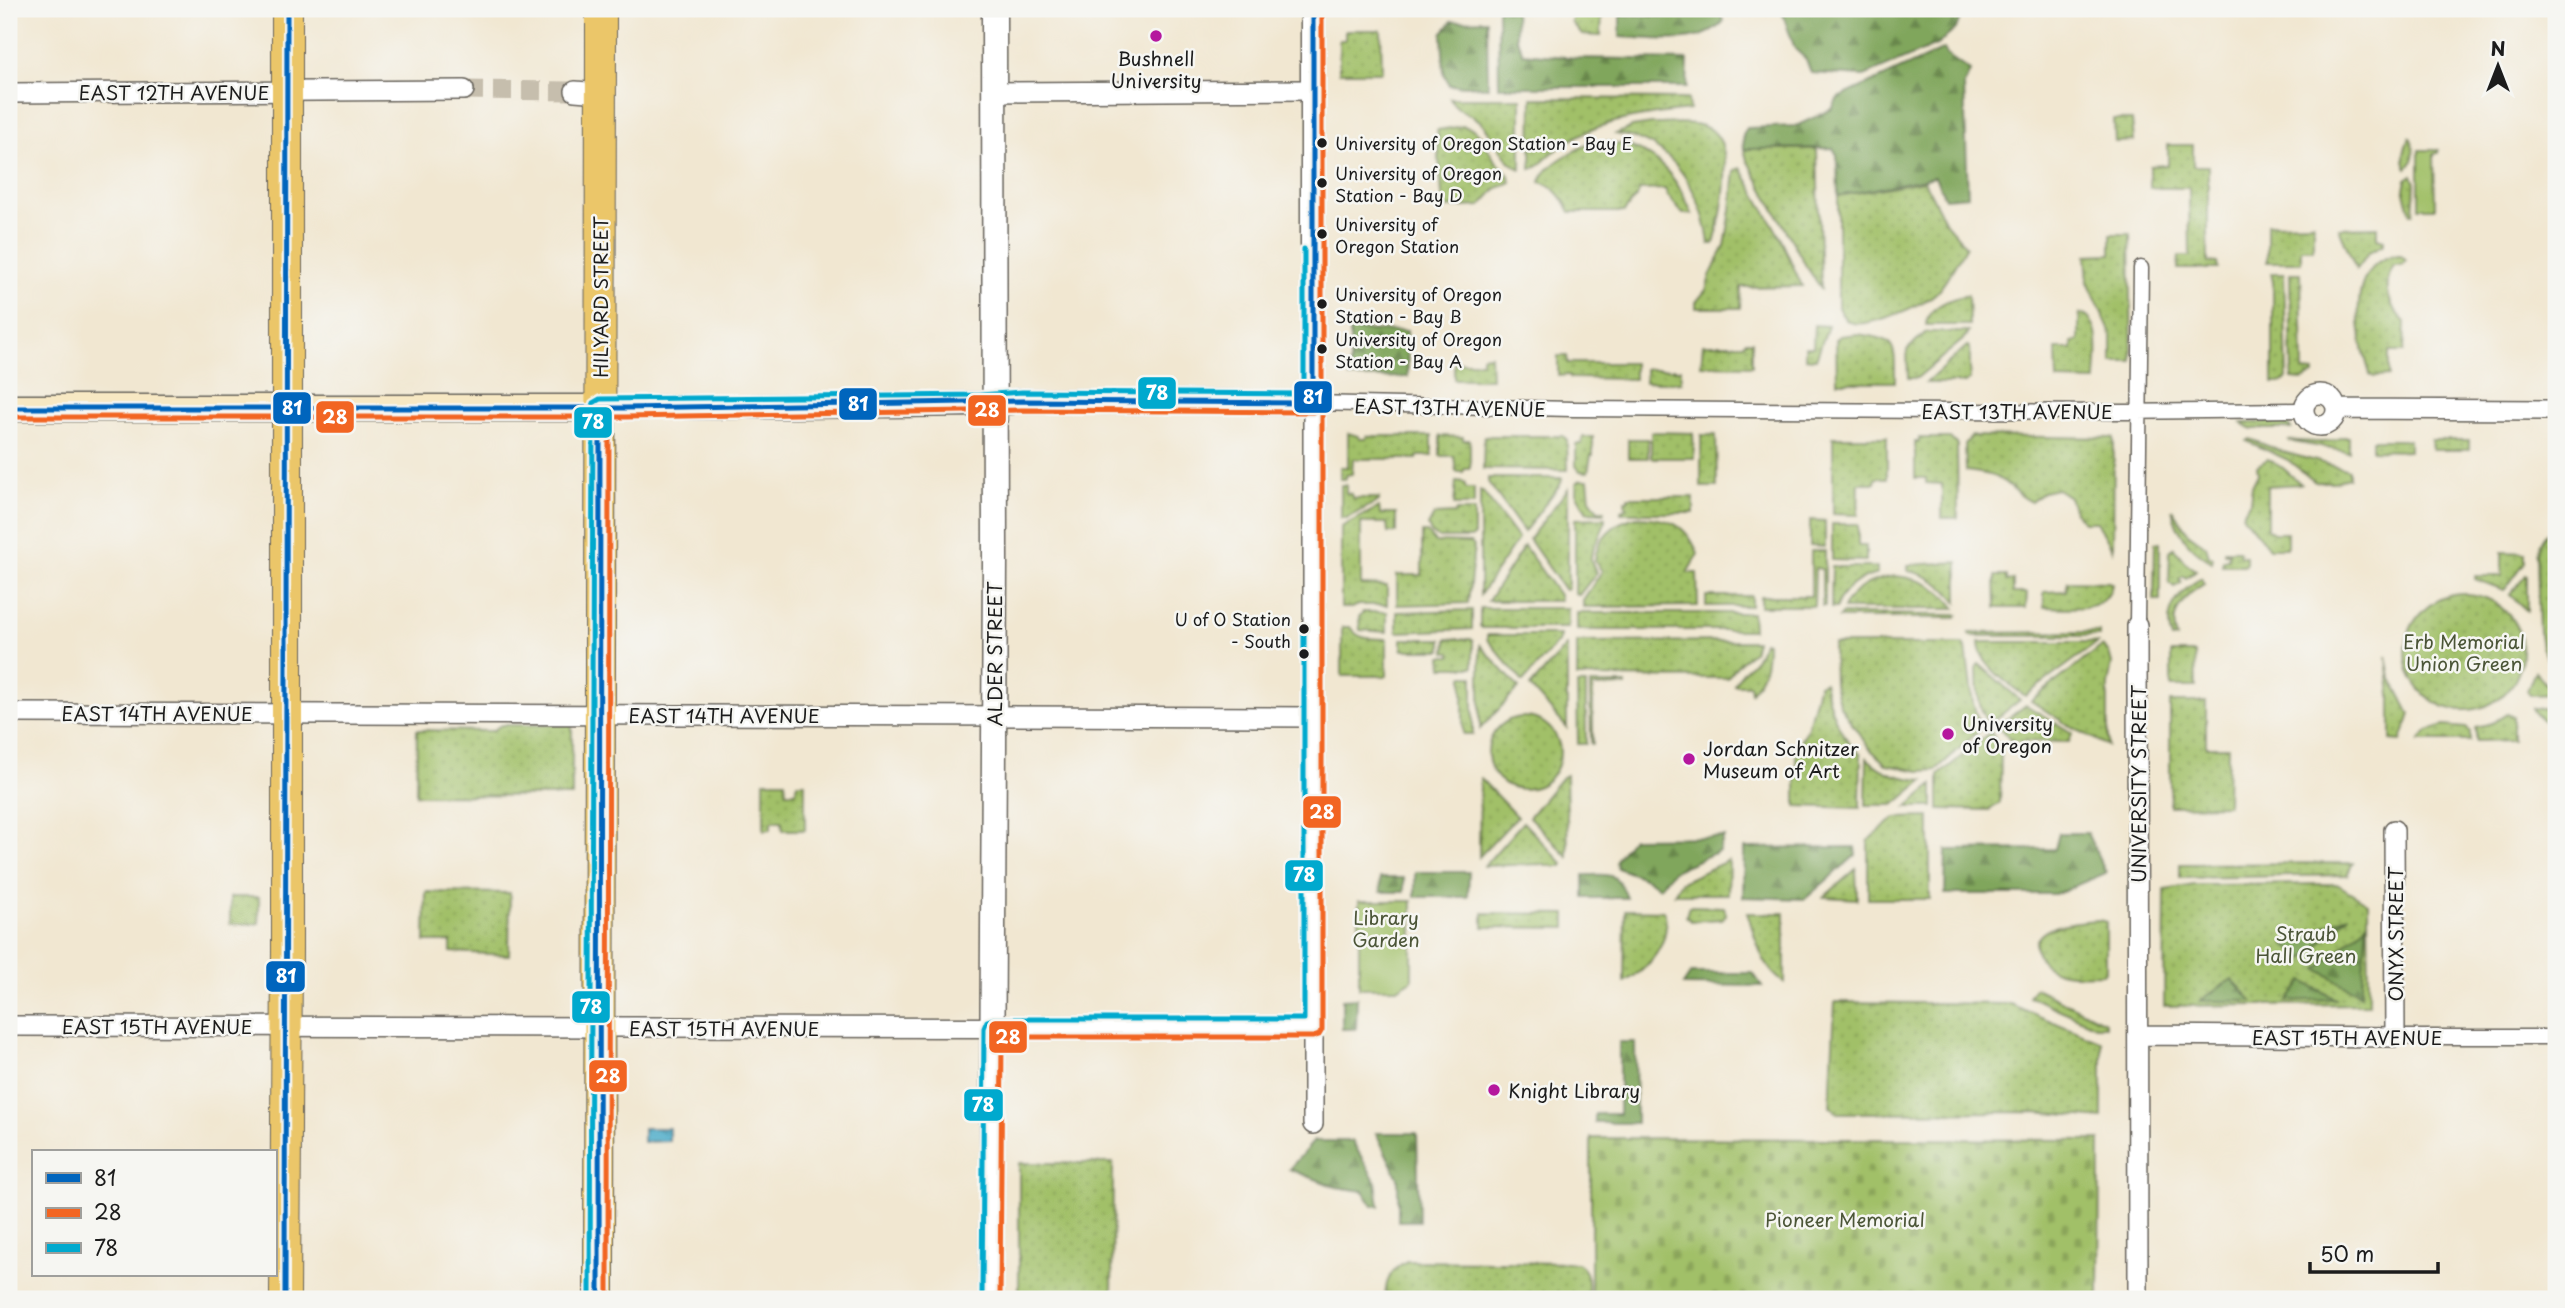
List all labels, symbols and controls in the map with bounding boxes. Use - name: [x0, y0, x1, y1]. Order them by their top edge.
- marker: Bushnell University: [1148, 28, 1164, 44]
- north arrow: [2464, 32, 2534, 102]
- text: N: [2490, 34, 2506, 62]
- place label: Bushnell University: [1110, 44, 1202, 94]
- street label: EAST 12TH AVENUE: [79, 78, 269, 106]
- place label: University of Oregon Station - Bay E: [1335, 130, 1632, 156]
- marker: University of Oregon Station - Bay E: [1315, 136, 1329, 150]
- place label: University of Oregon Station - Bay D: [1335, 160, 1502, 208]
- marker: University of Oregon Station - Bay D: [1315, 176, 1329, 190]
- place label: University of Oregon Station: [1335, 211, 1459, 259]
- street label: HILYARD STREET: [586, 216, 614, 378]
- marker: University of Oregon Station: [1315, 227, 1329, 241]
- place label: University of Oregon Station - Bay B: [1335, 281, 1502, 329]
- marker: University of Oregon Station - Bay B: [1315, 297, 1329, 311]
- place label: University of Oregon Station - Bay A: [1335, 326, 1502, 374]
- marker: University of Oregon Station - Bay A: [1315, 342, 1329, 356]
- line badge: 78: [1137, 376, 1177, 410]
- text: 78: [1146, 378, 1168, 406]
- line badge: 81: [1293, 380, 1333, 414]
- text: 81: [1303, 382, 1323, 410]
- line badge: 81: [838, 387, 878, 421]
- text: 81: [848, 389, 868, 417]
- line badge: 81: [272, 391, 312, 425]
- street label: EAST 13TH AVENUE: [1354, 391, 1546, 423]
- text: 81: [282, 393, 302, 421]
- line badge: 28: [967, 394, 1007, 427]
- text: 28: [974, 395, 1000, 423]
- street label: EAST 13TH AVENUE: [1921, 397, 2113, 425]
- line badge: 28: [315, 400, 355, 434]
- text: 28: [322, 402, 348, 430]
- line badge: 78: [573, 406, 613, 439]
- text: 78: [582, 407, 604, 435]
- street label: ALDER STREET: [980, 581, 1008, 727]
- place label: U of O Station - South: [1175, 606, 1291, 654]
- marker: U of O Station - South: [1297, 622, 1311, 636]
- park label: Erb Memorial Union Green: [2403, 627, 2525, 677]
- unlabelled marker: [1297, 647, 1311, 661]
- street label: UNIVERSITY STREET: [2124, 685, 2152, 883]
- street label: EAST 14TH AVENUE: [61, 699, 253, 727]
- street label: EAST 14TH AVENUE: [628, 701, 820, 729]
- place label: University of Oregon: [1962, 709, 2053, 759]
- marker: University of Oregon: [1940, 726, 1956, 742]
- place label: Jordan Schnitzer Museum of Art: [1703, 734, 1859, 784]
- marker: Jordan Schnitzer Museum of Art: [1681, 751, 1697, 767]
- line badge: 28: [1302, 795, 1342, 829]
- text: 28: [1309, 797, 1335, 825]
- line badge: 78: [1284, 859, 1324, 892]
- text: 78: [1293, 860, 1315, 888]
- street label: ONYX STREET: [2381, 866, 2409, 1002]
- park label: Library Garden: [1352, 903, 1420, 953]
- park label: Straub Hall Green: [2256, 919, 2356, 969]
- line badge: 81: [265, 960, 306, 993]
- text: 81: [276, 961, 296, 989]
- line badge: 78: [571, 990, 611, 1024]
- text: 78: [580, 992, 602, 1020]
- street label: EAST 15TH AVENUE: [62, 1012, 252, 1040]
- street label: EAST 15TH AVENUE: [629, 1014, 819, 1042]
- line badge: 28: [988, 1020, 1028, 1054]
- text: 28: [995, 1022, 1021, 1050]
- street label: EAST 15TH AVENUE: [2252, 1023, 2442, 1051]
- line badge: 28: [588, 1059, 628, 1093]
- text: 28: [595, 1061, 621, 1089]
- place label: Knight Library: [1508, 1076, 1640, 1104]
- marker: Knight Library: [1486, 1082, 1502, 1098]
- line badge: 78: [963, 1088, 1004, 1122]
- text: 78: [972, 1090, 994, 1118]
- legend: [32, 1150, 276, 1276]
- text: 81: [94, 1161, 116, 1193]
- text: 28: [94, 1195, 122, 1227]
- park label: Pioneer Memorial: [1765, 1205, 1925, 1233]
- text: 78: [94, 1231, 119, 1263]
- scale bar: [2310, 1231, 2437, 1275]
- text: 50 m: [2320, 1237, 2374, 1269]

